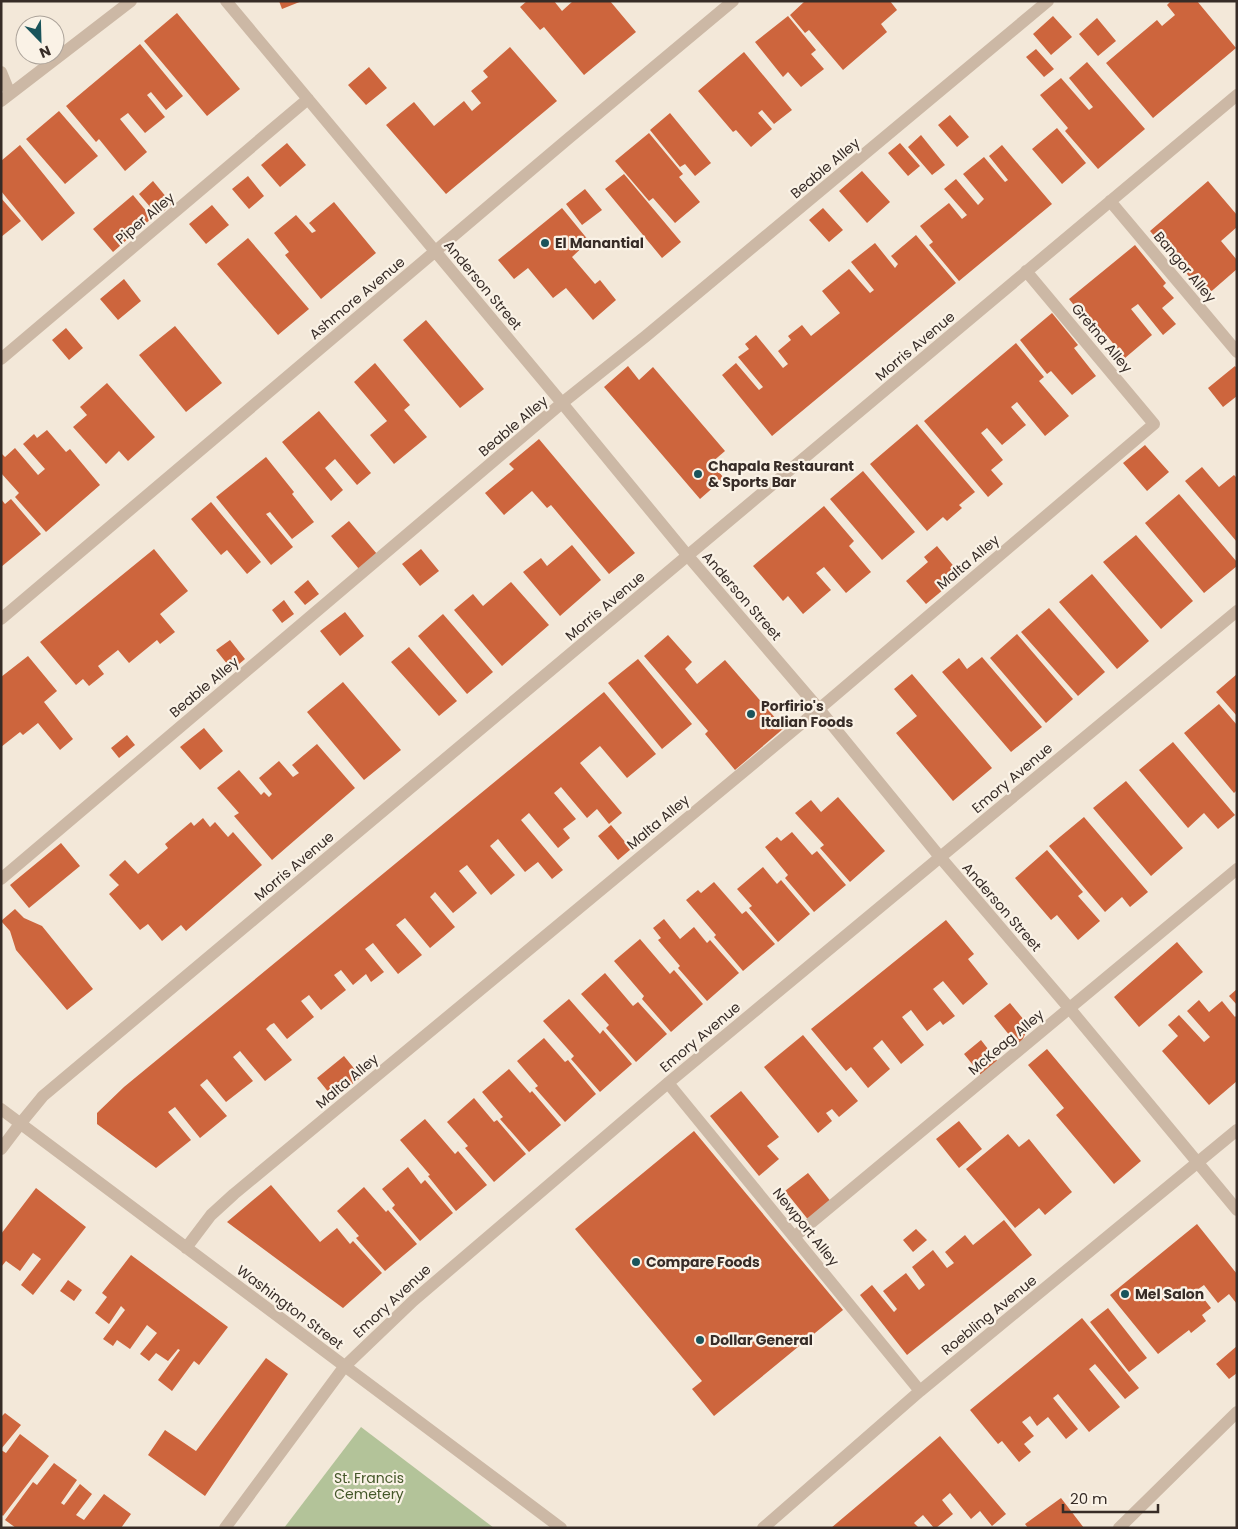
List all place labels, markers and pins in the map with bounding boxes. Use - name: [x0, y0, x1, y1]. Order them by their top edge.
- place label: El Manantial: [555, 233, 644, 253]
- marker: El Manantial: [539, 237, 551, 249]
- place label: Chapala Restaurant & Sports Bar: [708, 456, 854, 492]
- marker: Chapala Restaurant & Sports Bar: [692, 468, 704, 480]
- place label: Porfirio's Italian Foods: [761, 696, 853, 732]
- marker: Porfirio's Italian Foods: [745, 708, 757, 720]
- place label: Compare Foods: [646, 1252, 760, 1272]
- marker: Compare Foods: [630, 1256, 642, 1268]
- place label: Mel Salon: [1135, 1284, 1204, 1304]
- marker: Mel Salon: [1119, 1288, 1131, 1300]
- place label: Dollar General: [710, 1330, 813, 1350]
- marker: Dollar General: [694, 1334, 706, 1346]

